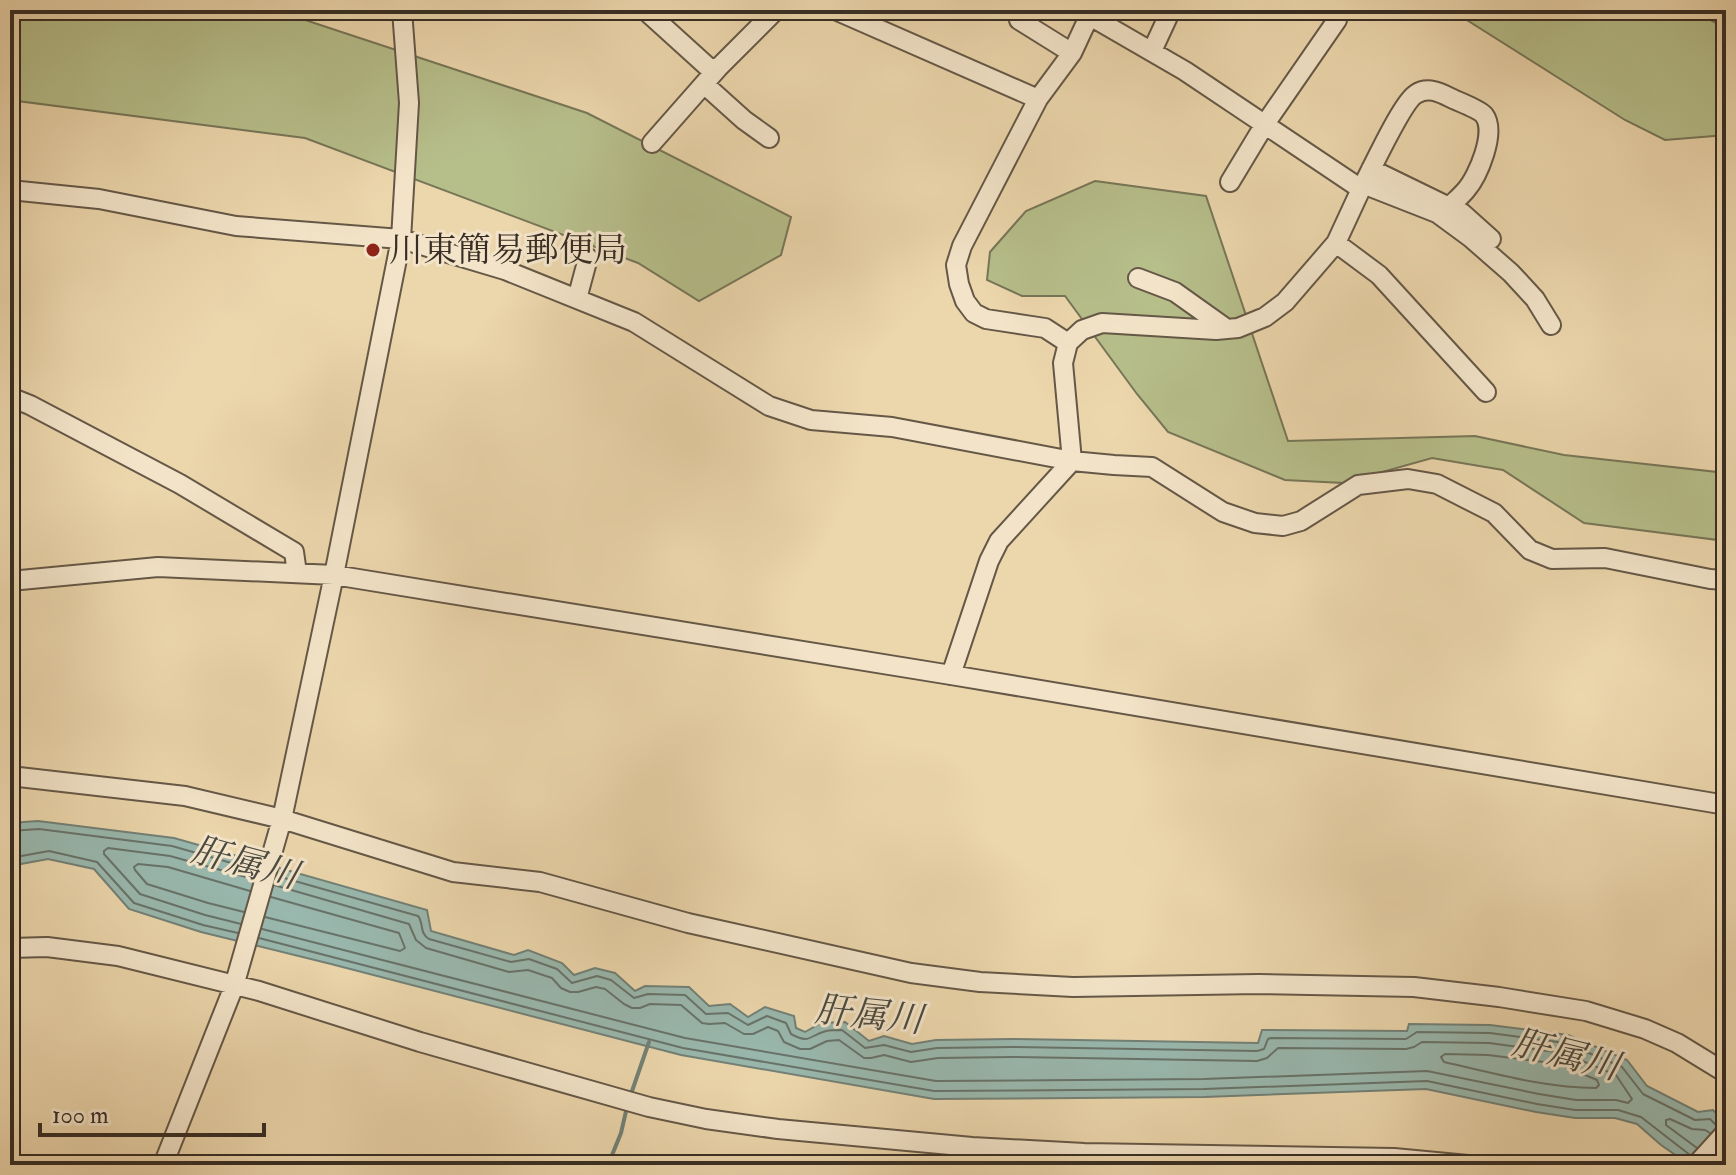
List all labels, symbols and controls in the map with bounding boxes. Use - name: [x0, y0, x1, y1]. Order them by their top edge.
- place label: 川東簡易郵便局: [389, 229, 627, 272]
- marker: 川東簡易郵便局: [364, 241, 382, 259]
- water label: 肝属川: [187, 827, 307, 900]
- water label: 肝属川: [813, 987, 929, 1043]
- water label: 肝属川: [1508, 1020, 1628, 1091]
- scale bar: [40, 1087, 264, 1137]
- text: 100 m: [52, 1100, 109, 1131]

